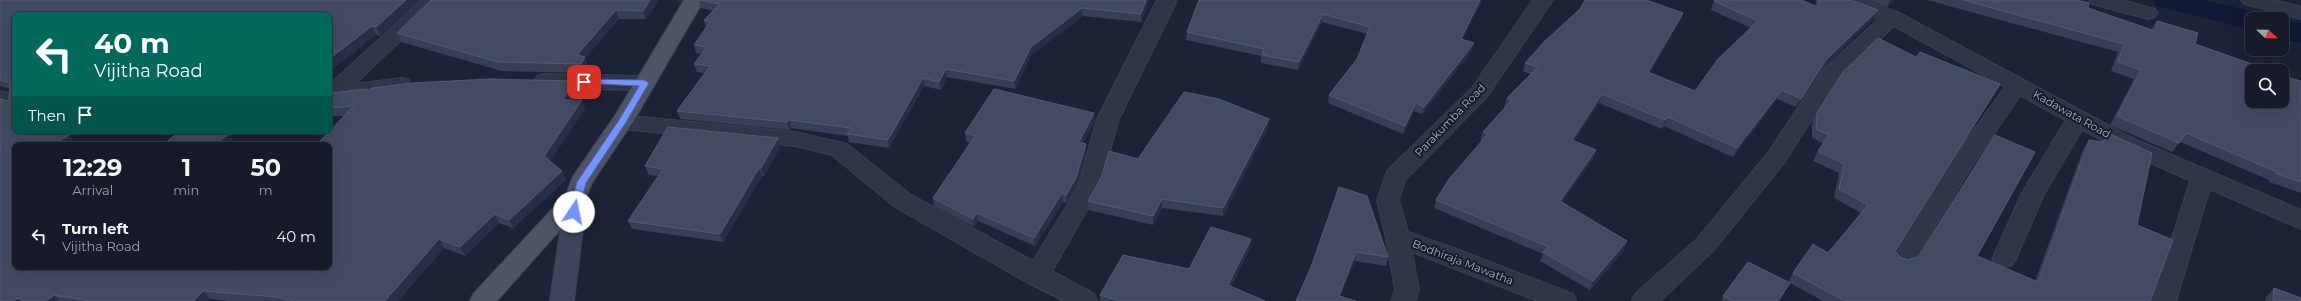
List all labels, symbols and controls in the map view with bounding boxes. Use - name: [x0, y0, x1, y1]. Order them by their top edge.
- north arrow: [2245, 12, 2289, 56]
- map controls: [2245, 12, 2289, 108]
- text: 40 m: [94, 26, 170, 60]
- icon: left: [28, 28, 80, 80]
- text: Vijitha Road: [94, 60, 203, 82]
- button: search: [2245, 64, 2289, 108]
- pin: [567, 65, 601, 99]
- icon: arrive: [573, 71, 595, 93]
- street label: Parakumba Road: [1412, 81, 1488, 159]
- street label: Kadawata Road: [2031, 87, 2113, 141]
- icon: arrive: [74, 104, 96, 126]
- text: Then: [28, 106, 66, 125]
- text: 12:29: [63, 153, 122, 182]
- text: 1: [182, 153, 191, 182]
- text: 50: [250, 153, 281, 182]
- text: Arrival: [72, 182, 113, 198]
- text: min: [173, 182, 199, 198]
- text: m: [259, 182, 273, 198]
- position arrow: [553, 191, 595, 233]
- text: Turn left: [62, 219, 129, 238]
- icon: left: [28, 225, 50, 247]
- text: 40 m: [276, 227, 316, 246]
- street label: Bodhiraja Mawatha: [1410, 236, 1516, 288]
- text: Vijitha Road: [62, 238, 140, 254]

